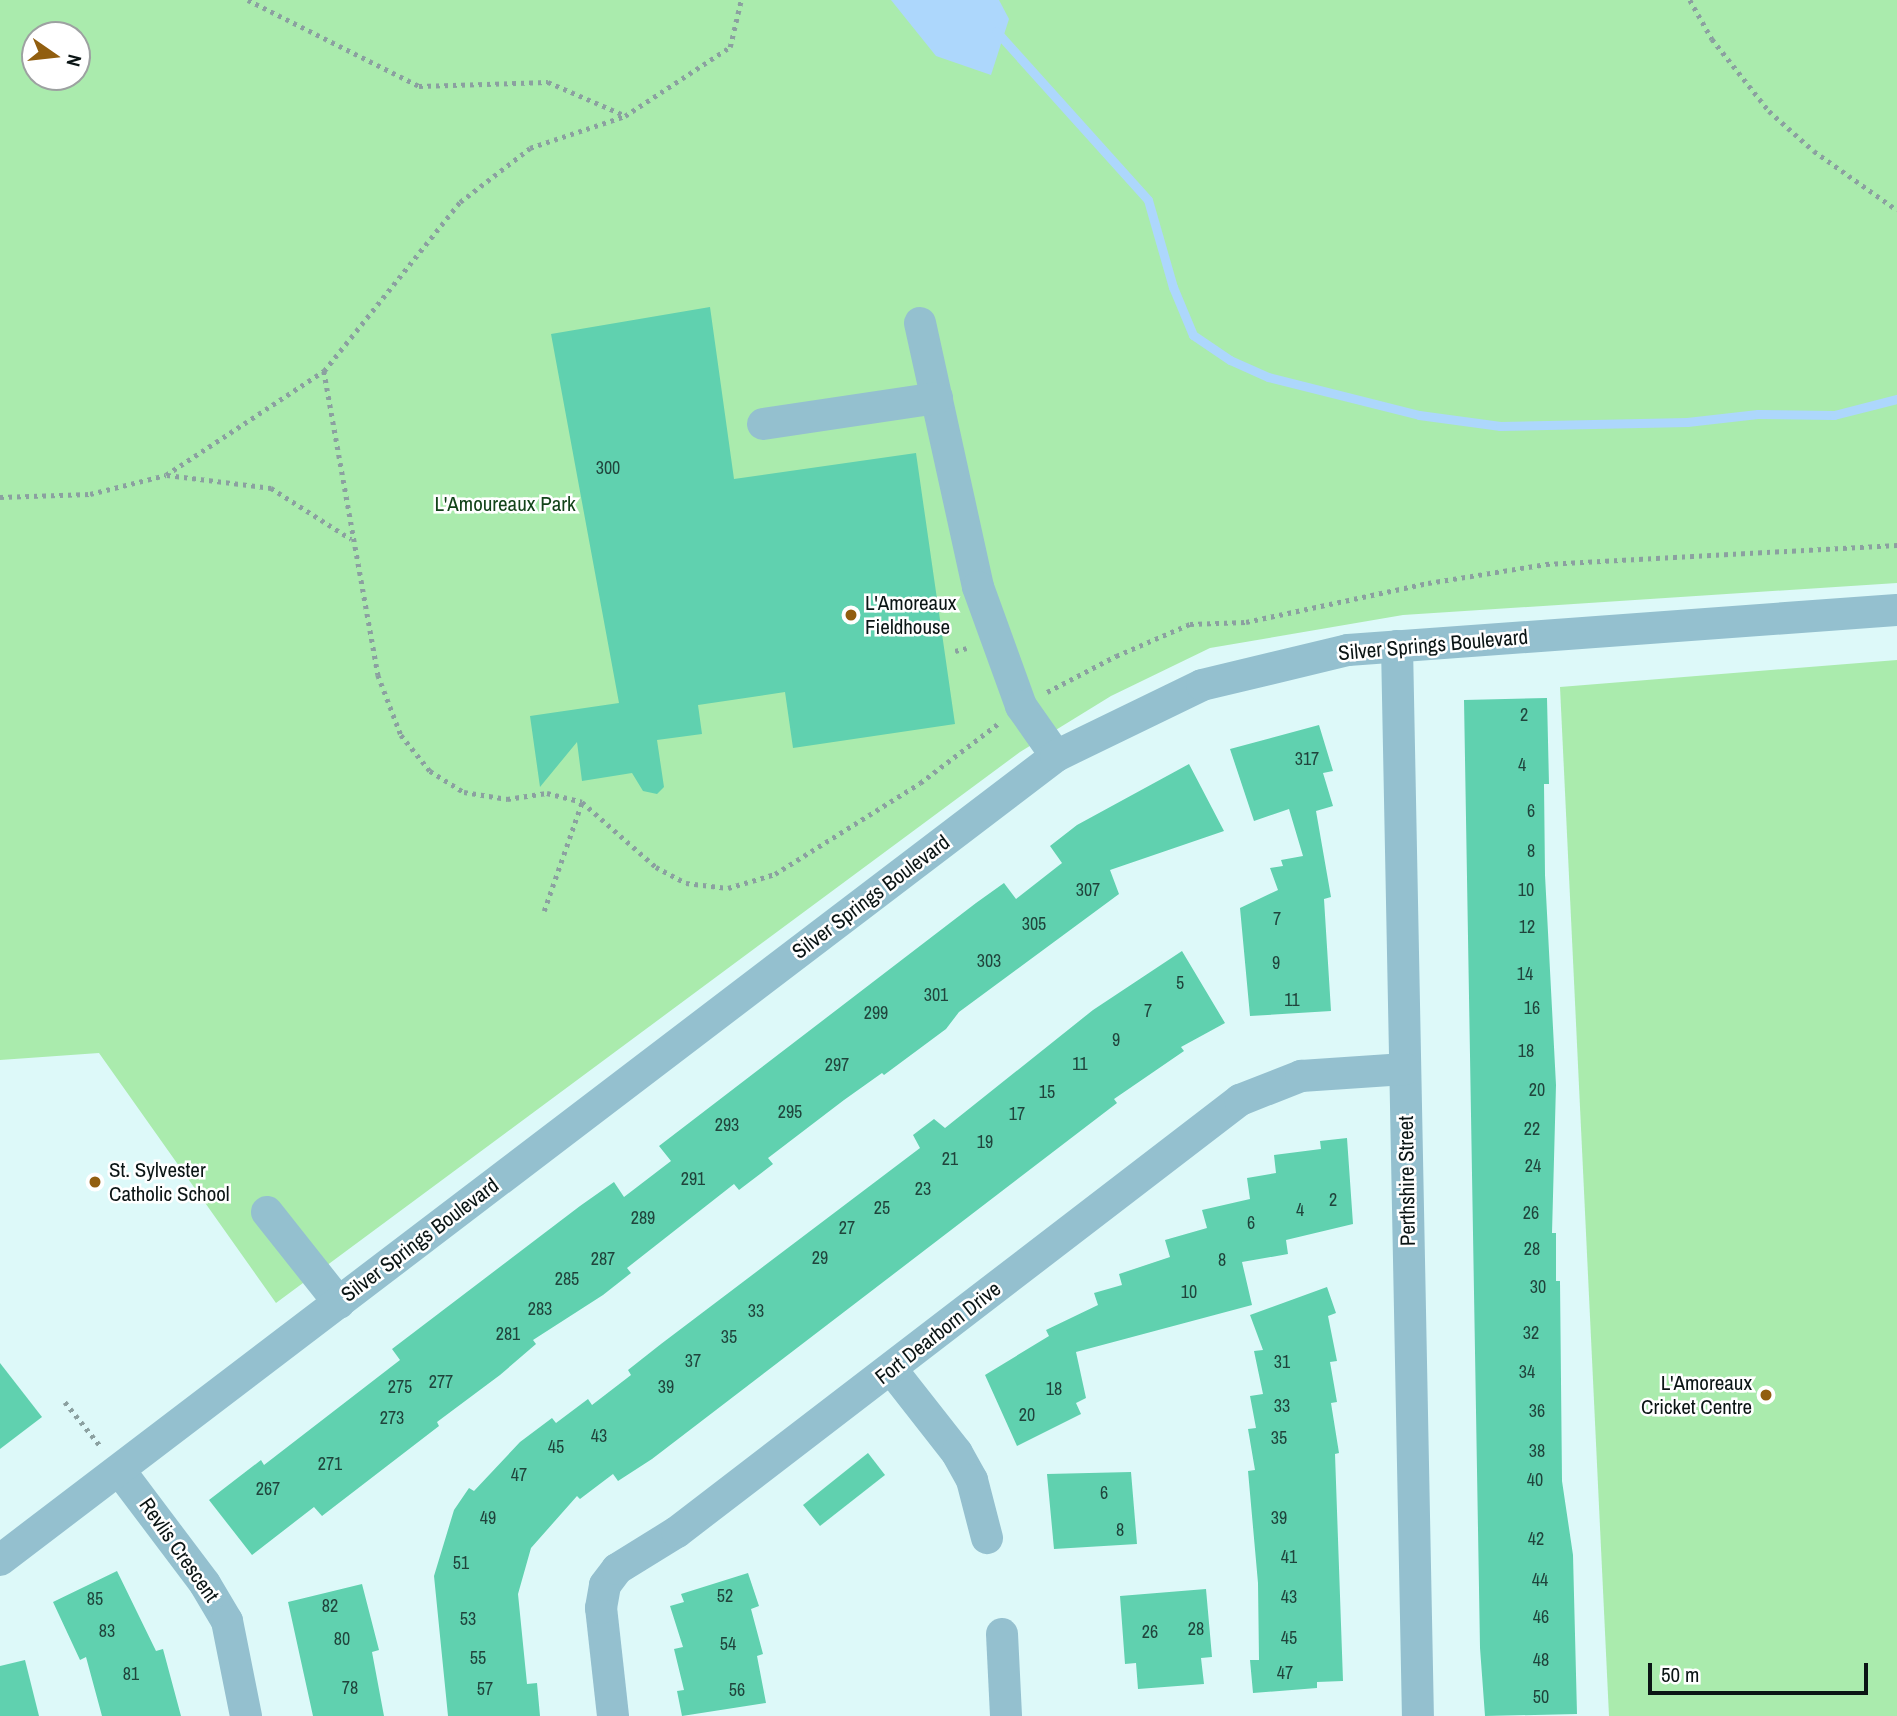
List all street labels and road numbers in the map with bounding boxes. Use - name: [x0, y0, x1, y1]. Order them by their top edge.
- street label: Silver Springs Boulevard: [1337, 624, 1529, 666]
- street label: Silver Springs Boulevard: [787, 830, 955, 964]
- street label: Perthshire Street: [1393, 1116, 1421, 1246]
- street label: Silver Springs Boulevard: [336, 1173, 504, 1307]
- street label: Fort Dearborn Drive: [870, 1276, 1006, 1390]
- street label: Revlis Crescent: [134, 1493, 224, 1607]

